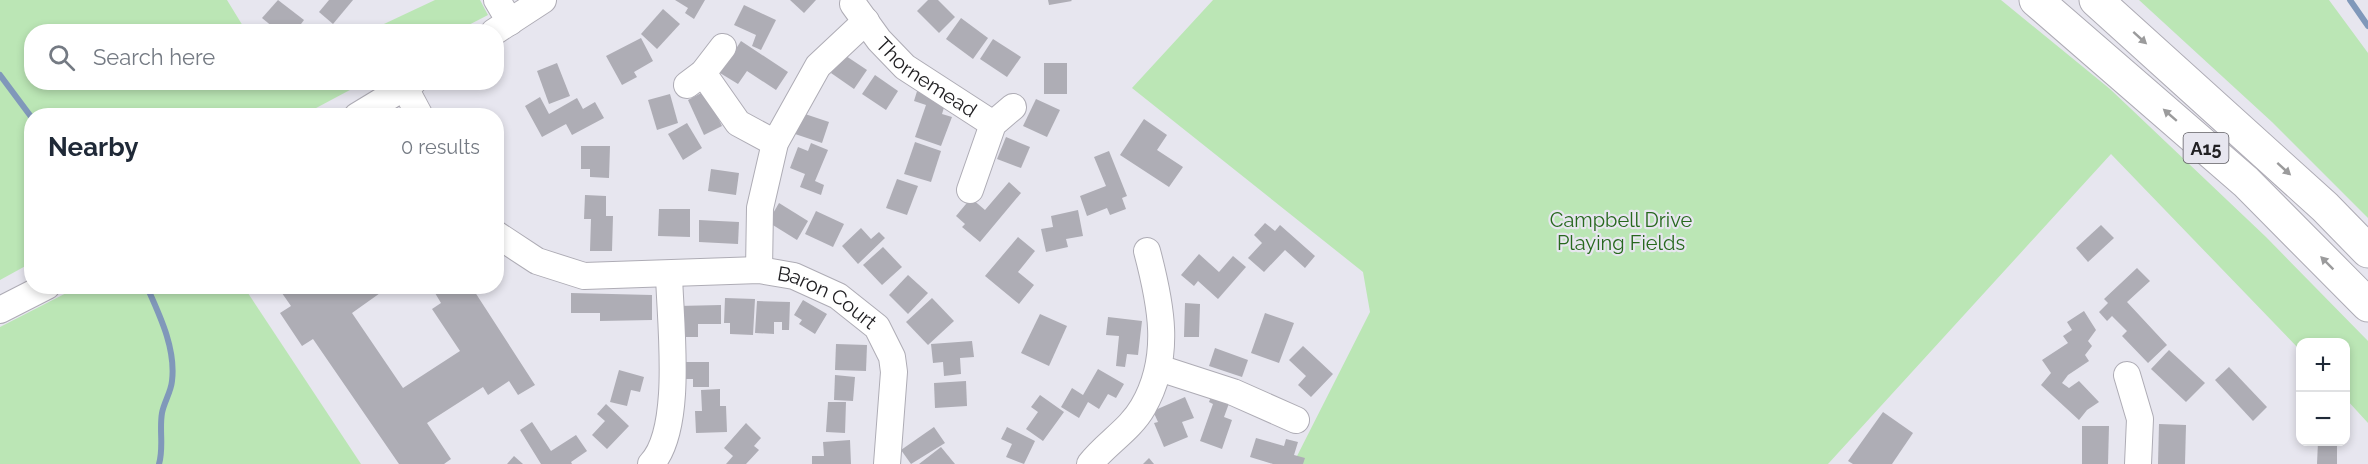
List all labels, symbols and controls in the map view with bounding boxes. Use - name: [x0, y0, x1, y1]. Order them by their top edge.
- search box: [24, 24, 504, 90]
- one-way arrow: [2132, 31, 2147, 44]
- street label: Thornemead: [871, 32, 981, 122]
- icon: search: [45, 41, 78, 74]
- text: Search here: [93, 44, 215, 70]
- one-way arrow: [2163, 109, 2178, 122]
- text: Nearby: [48, 132, 138, 162]
- road number: A15: [2184, 133, 2228, 163]
- text: 0 results: [401, 135, 480, 159]
- one-way arrow: [2276, 162, 2291, 175]
- park label: Campbell Drive Playing Fields: [1550, 208, 1693, 255]
- one-way arrow: [2320, 257, 2334, 271]
- street label: Baron Court: [776, 261, 882, 334]
- map controls: [2296, 338, 2350, 446]
- button: +: [2296, 338, 2350, 392]
- button: −: [2296, 392, 2350, 446]

